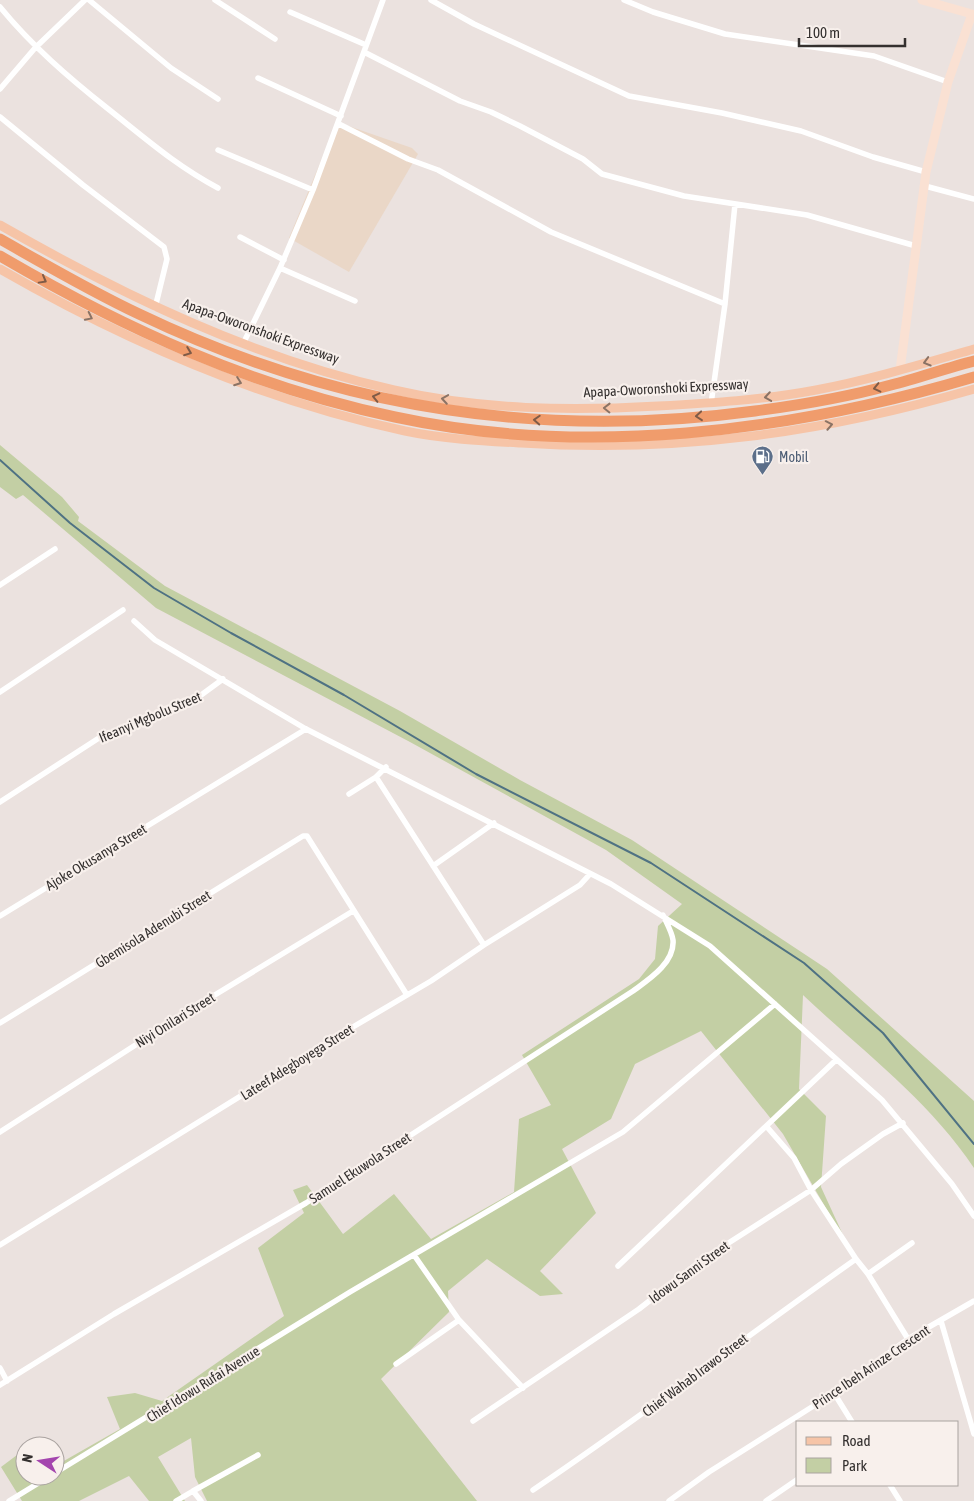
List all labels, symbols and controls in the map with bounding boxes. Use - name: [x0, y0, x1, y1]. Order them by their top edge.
- scale bar: [799, 15, 905, 47]
- text: 100 m: [806, 24, 840, 41]
- one-way arrow: [37, 273, 46, 283]
- street label: Apapa-Oworonshoki Expressway: [181, 295, 342, 367]
- one-way arrow: [84, 311, 93, 321]
- one-way arrow: [183, 346, 192, 356]
- one-way arrow: [923, 357, 932, 367]
- one-way arrow: [233, 376, 242, 386]
- street label: Apapa-Oworonshoki Expressway: [583, 376, 749, 400]
- one-way arrow: [872, 382, 881, 393]
- one-way arrow: [764, 391, 772, 402]
- one-way arrow: [372, 392, 381, 403]
- one-way arrow: [440, 394, 449, 404]
- one-way arrow: [602, 403, 610, 414]
- one-way arrow: [695, 411, 703, 422]
- one-way arrow: [532, 415, 540, 426]
- one-way arrow: [824, 420, 833, 431]
- fuel station icon: Mobil: [751, 445, 775, 476]
- place label: Mobil: [779, 449, 809, 465]
- street label: Ifeanyi Mgbolu Street: [96, 688, 204, 746]
- street label: Ajoke Okusanya Street: [43, 821, 149, 893]
- street label: Gbemisola Adenubi Street: [92, 887, 214, 971]
- street label: Niyi Onilari Street: [132, 989, 218, 1051]
- street label: Lateef Adegboyega Street: [238, 1021, 356, 1103]
- street label: Samuel Ekuwola Street: [306, 1129, 414, 1207]
- street label: Idowu Sanni Street: [646, 1237, 732, 1307]
- street label: Prince Ibeh Arinze Crescent: [809, 1322, 933, 1412]
- street label: Chief Wahab Irawo Street: [639, 1330, 751, 1420]
- street label: Chief Idowu Rufai Avenue: [144, 1343, 262, 1425]
- legend: [796, 1421, 959, 1486]
- text: Road: [842, 1432, 871, 1449]
- north arrow: [15, 1436, 65, 1486]
- text: N: [19, 1453, 36, 1464]
- text: Park: [842, 1457, 867, 1474]

